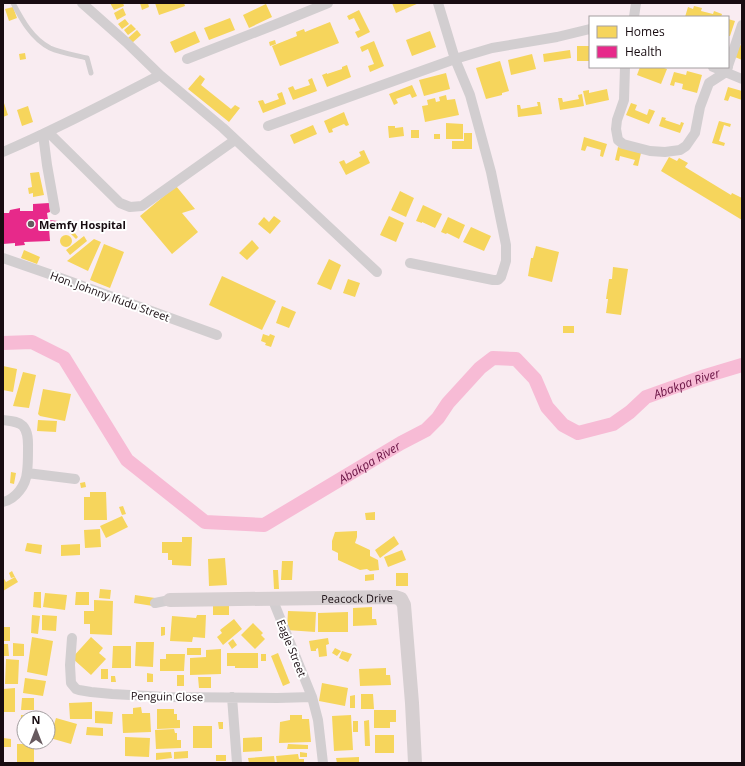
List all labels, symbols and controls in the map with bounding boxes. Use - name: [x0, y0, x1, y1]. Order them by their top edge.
- legend: [589, 16, 729, 68]
- text: Homes: [625, 23, 665, 40]
- text: Health: [625, 43, 662, 60]
- place label: Memfy Hospital: [39, 217, 126, 232]
- marker: Memfy Hospital: [26, 219, 36, 229]
- street label: Hon. Johnny Ifudu Street: [48, 267, 172, 325]
- water label: Abakpa River: [650, 363, 723, 403]
- water label: Abakpa River: [334, 436, 404, 488]
- street label: Peacock Drive: [321, 590, 393, 605]
- street label: Eagle Street: [274, 617, 310, 679]
- street label: Penguin Close: [131, 688, 203, 704]
- north arrow: [16, 710, 56, 750]
- text: N: [32, 712, 40, 727]

